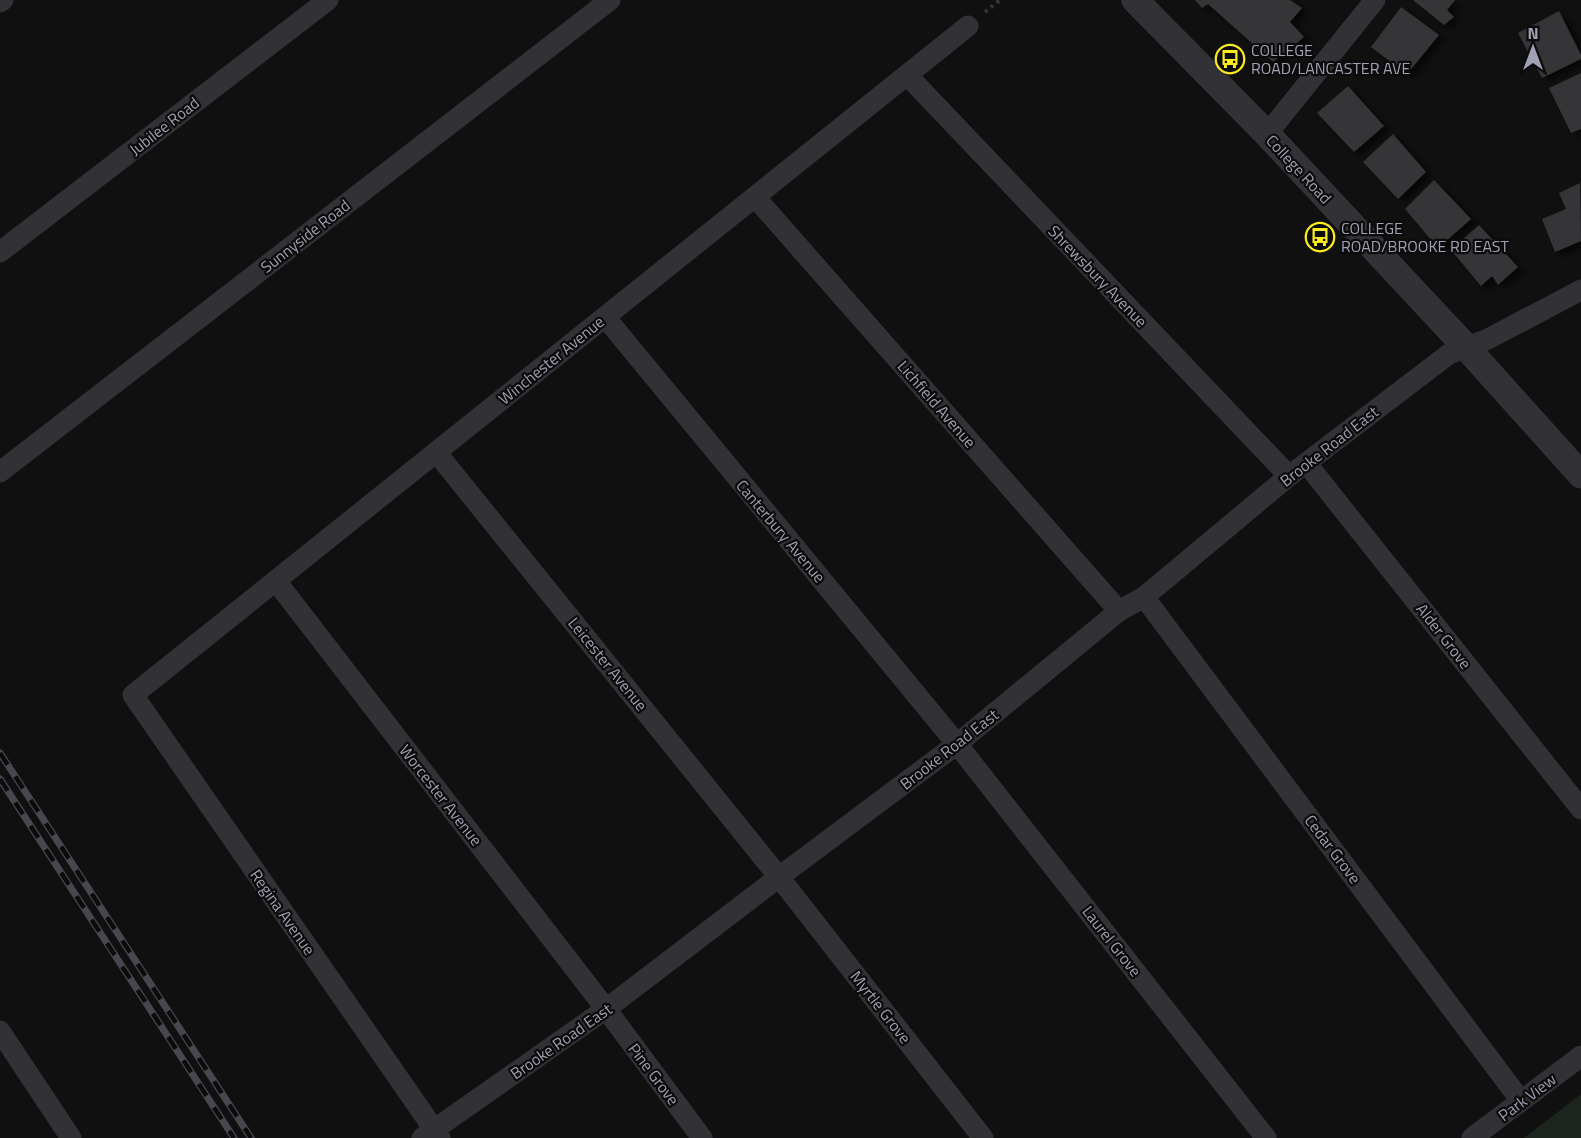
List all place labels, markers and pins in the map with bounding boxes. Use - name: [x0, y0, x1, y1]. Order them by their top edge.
- place label: COLLEGE ROAD/LANCASTER AVE: [1251, 38, 1410, 80]
- bus stop icon: COLLEGE ROAD/LANCASTER AVE: [1214, 43, 1246, 75]
- place label: COLLEGE ROAD/BROOKE RD EAST: [1341, 216, 1510, 258]
- bus stop icon: COLLEGE ROAD/BROOKE RD EAST: [1304, 221, 1336, 253]

